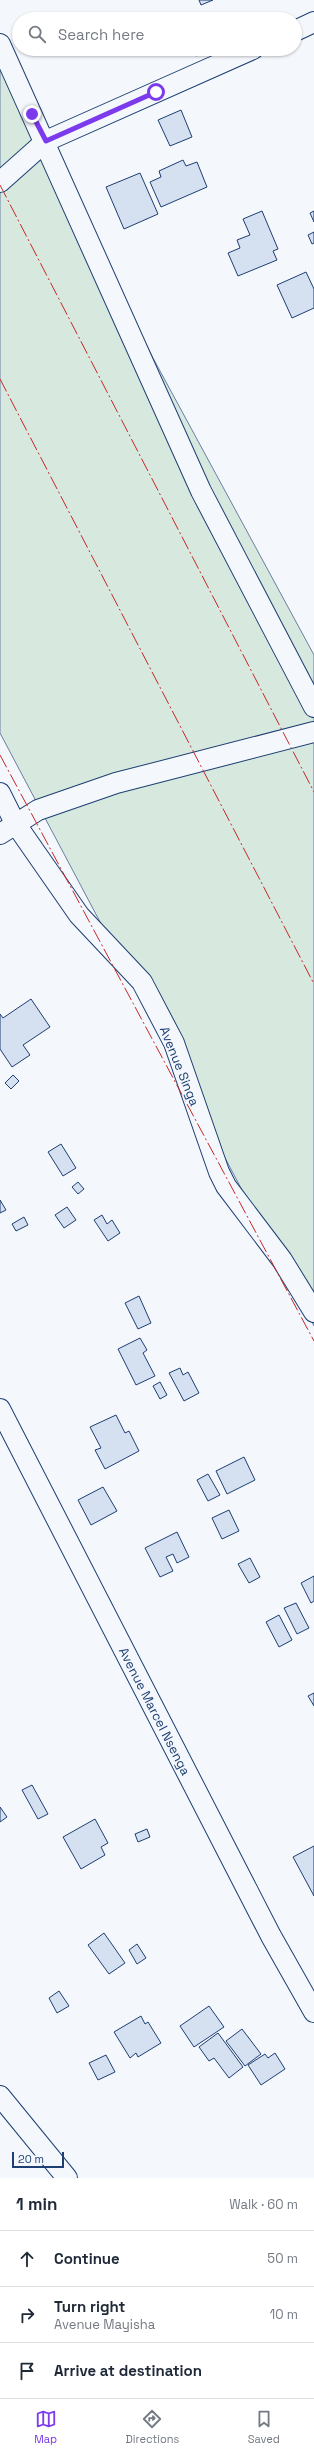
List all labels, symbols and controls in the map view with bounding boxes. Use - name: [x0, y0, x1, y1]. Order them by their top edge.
- search box: [12, 12, 302, 56]
- icon: search: [26, 23, 48, 45]
- text: Search here: [58, 25, 144, 44]
- route start: [147, 83, 165, 101]
- route end: [23, 105, 41, 123]
- street label: Avenue Singa: [156, 1024, 203, 1109]
- street label: Avenue Marcel Nsenga: [115, 1644, 195, 1779]
- scale bar: [12, 2150, 64, 2169]
- text: 20 m: [18, 2152, 44, 2166]
- text: 1 min: [16, 2193, 58, 2215]
- text: Walk · 60 m: [229, 2196, 298, 2213]
- icon: ahead: [16, 2248, 38, 2270]
- text: Continue: [54, 2249, 120, 2268]
- text: 50 m: [267, 2250, 298, 2267]
- text: Turn right: [54, 2297, 125, 2316]
- icon: right: [16, 2304, 38, 2326]
- text: 10 m: [270, 2306, 298, 2323]
- text: Avenue Mayisha: [54, 2316, 155, 2333]
- icon: arrive: [16, 2360, 38, 2382]
- text: Arrive at destination: [54, 2361, 202, 2380]
- tab: Map: [34, 2408, 57, 2446]
- tab: Directions: [125, 2408, 179, 2446]
- tab: Saved: [248, 2408, 280, 2446]

